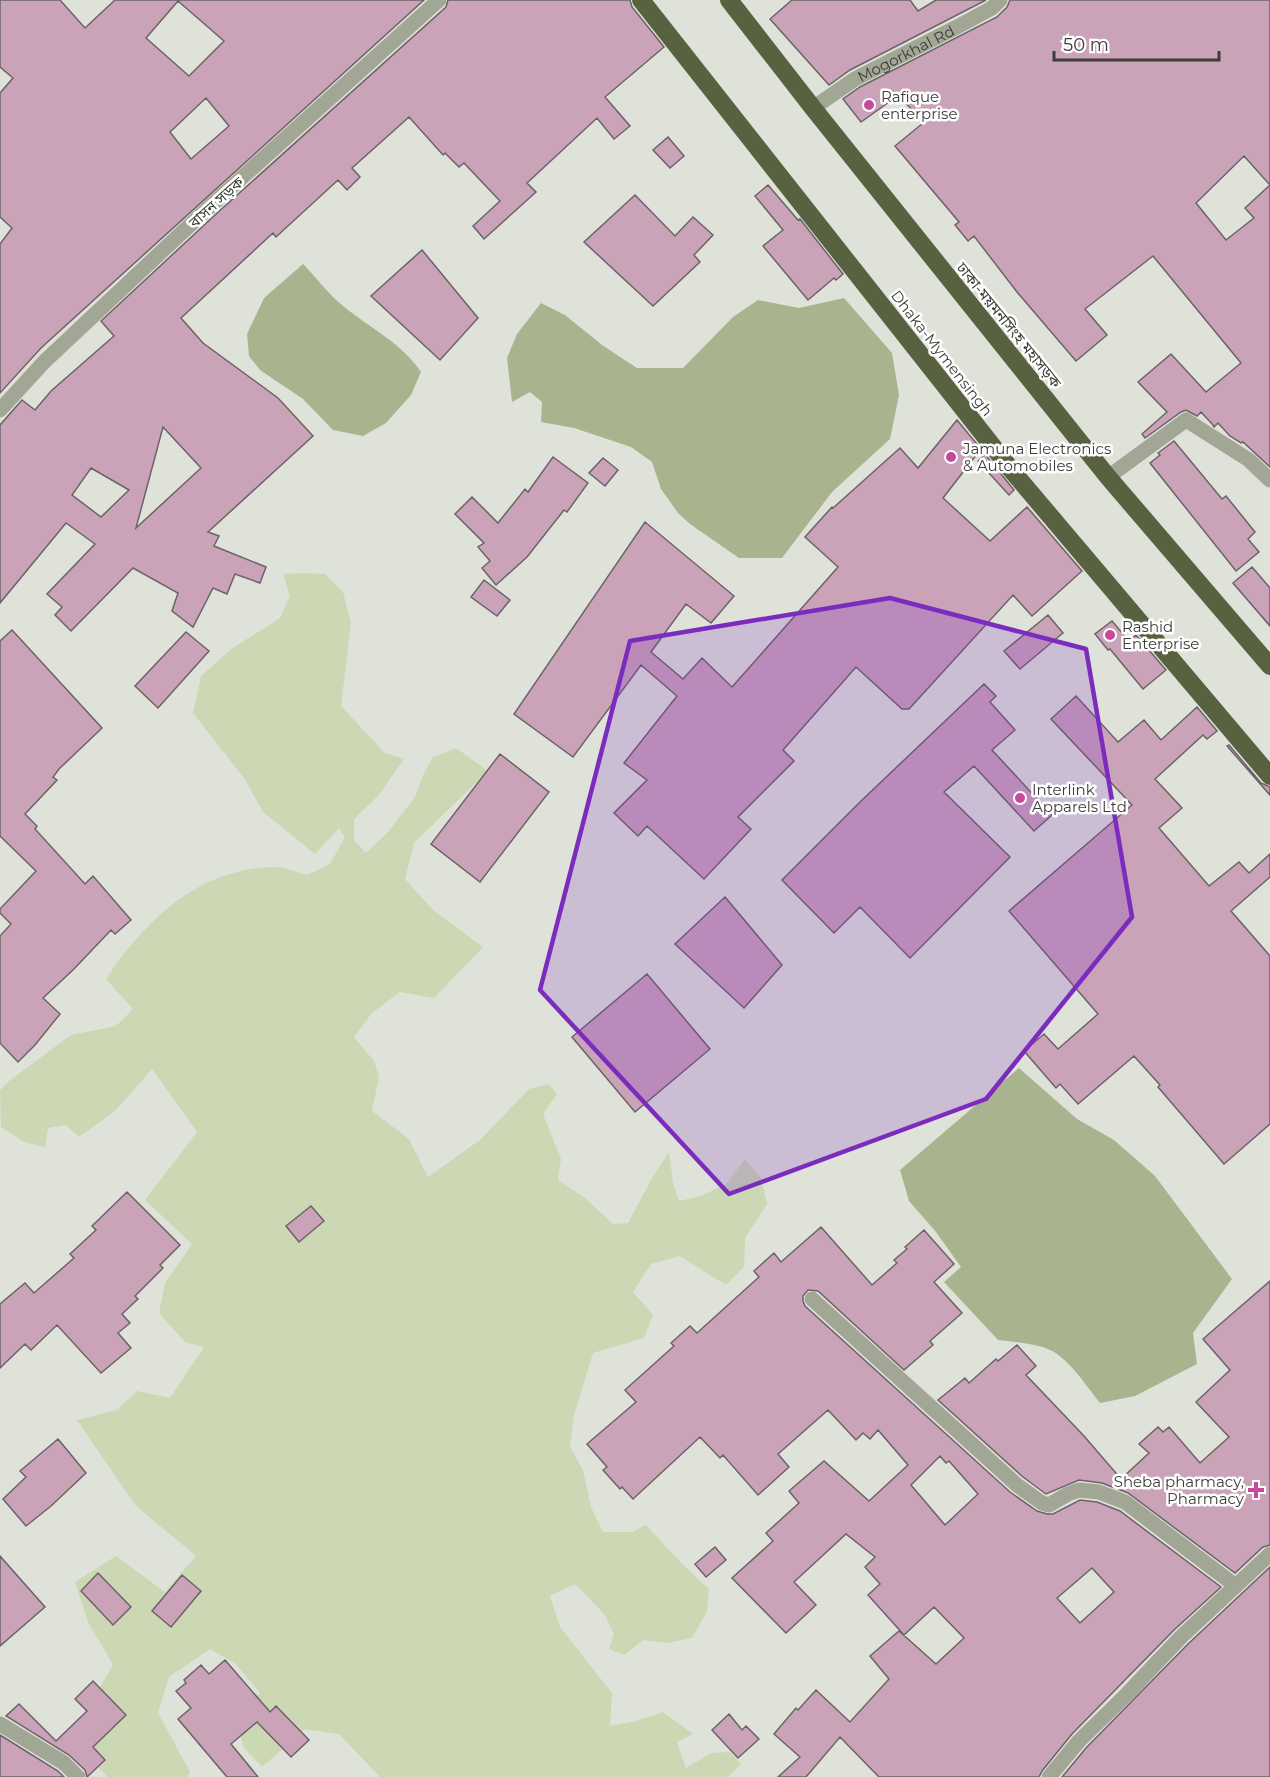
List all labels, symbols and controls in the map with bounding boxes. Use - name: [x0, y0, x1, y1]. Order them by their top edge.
- street label: Mogorkhal Rd: [854, 21, 957, 86]
- scale bar: [1054, 24, 1219, 62]
- text: 50 m: [1063, 34, 1109, 56]
- place label: Rafique enterprise: [881, 87, 957, 123]
- marker: Rafique enterprise: [862, 98, 876, 112]
- street label: বাসন সড়ক: [184, 172, 248, 232]
- street label: ঢাকা-ময়মনসিংহ মহাসড়ক: [952, 258, 1066, 392]
- street label: Dhaka-Mymensingh: [887, 286, 997, 420]
- place label: Jamuna Electronics & Automobiles: [962, 439, 1111, 475]
- marker: Jamuna Electronics & Automobiles: [944, 450, 958, 464]
- place label: Rashid Enterprise: [1122, 617, 1199, 653]
- marker: Rashid Enterprise: [1103, 628, 1117, 642]
- place label: Interlink Apparels Ltd: [1032, 780, 1127, 816]
- marker: Interlink Apparels Ltd: [1013, 791, 1027, 805]
- place label: Sheba pharmacy, Pharmacy: [1114, 1472, 1245, 1508]
- marker: Sheba pharmacy, Pharmacy: [1249, 1483, 1263, 1497]

